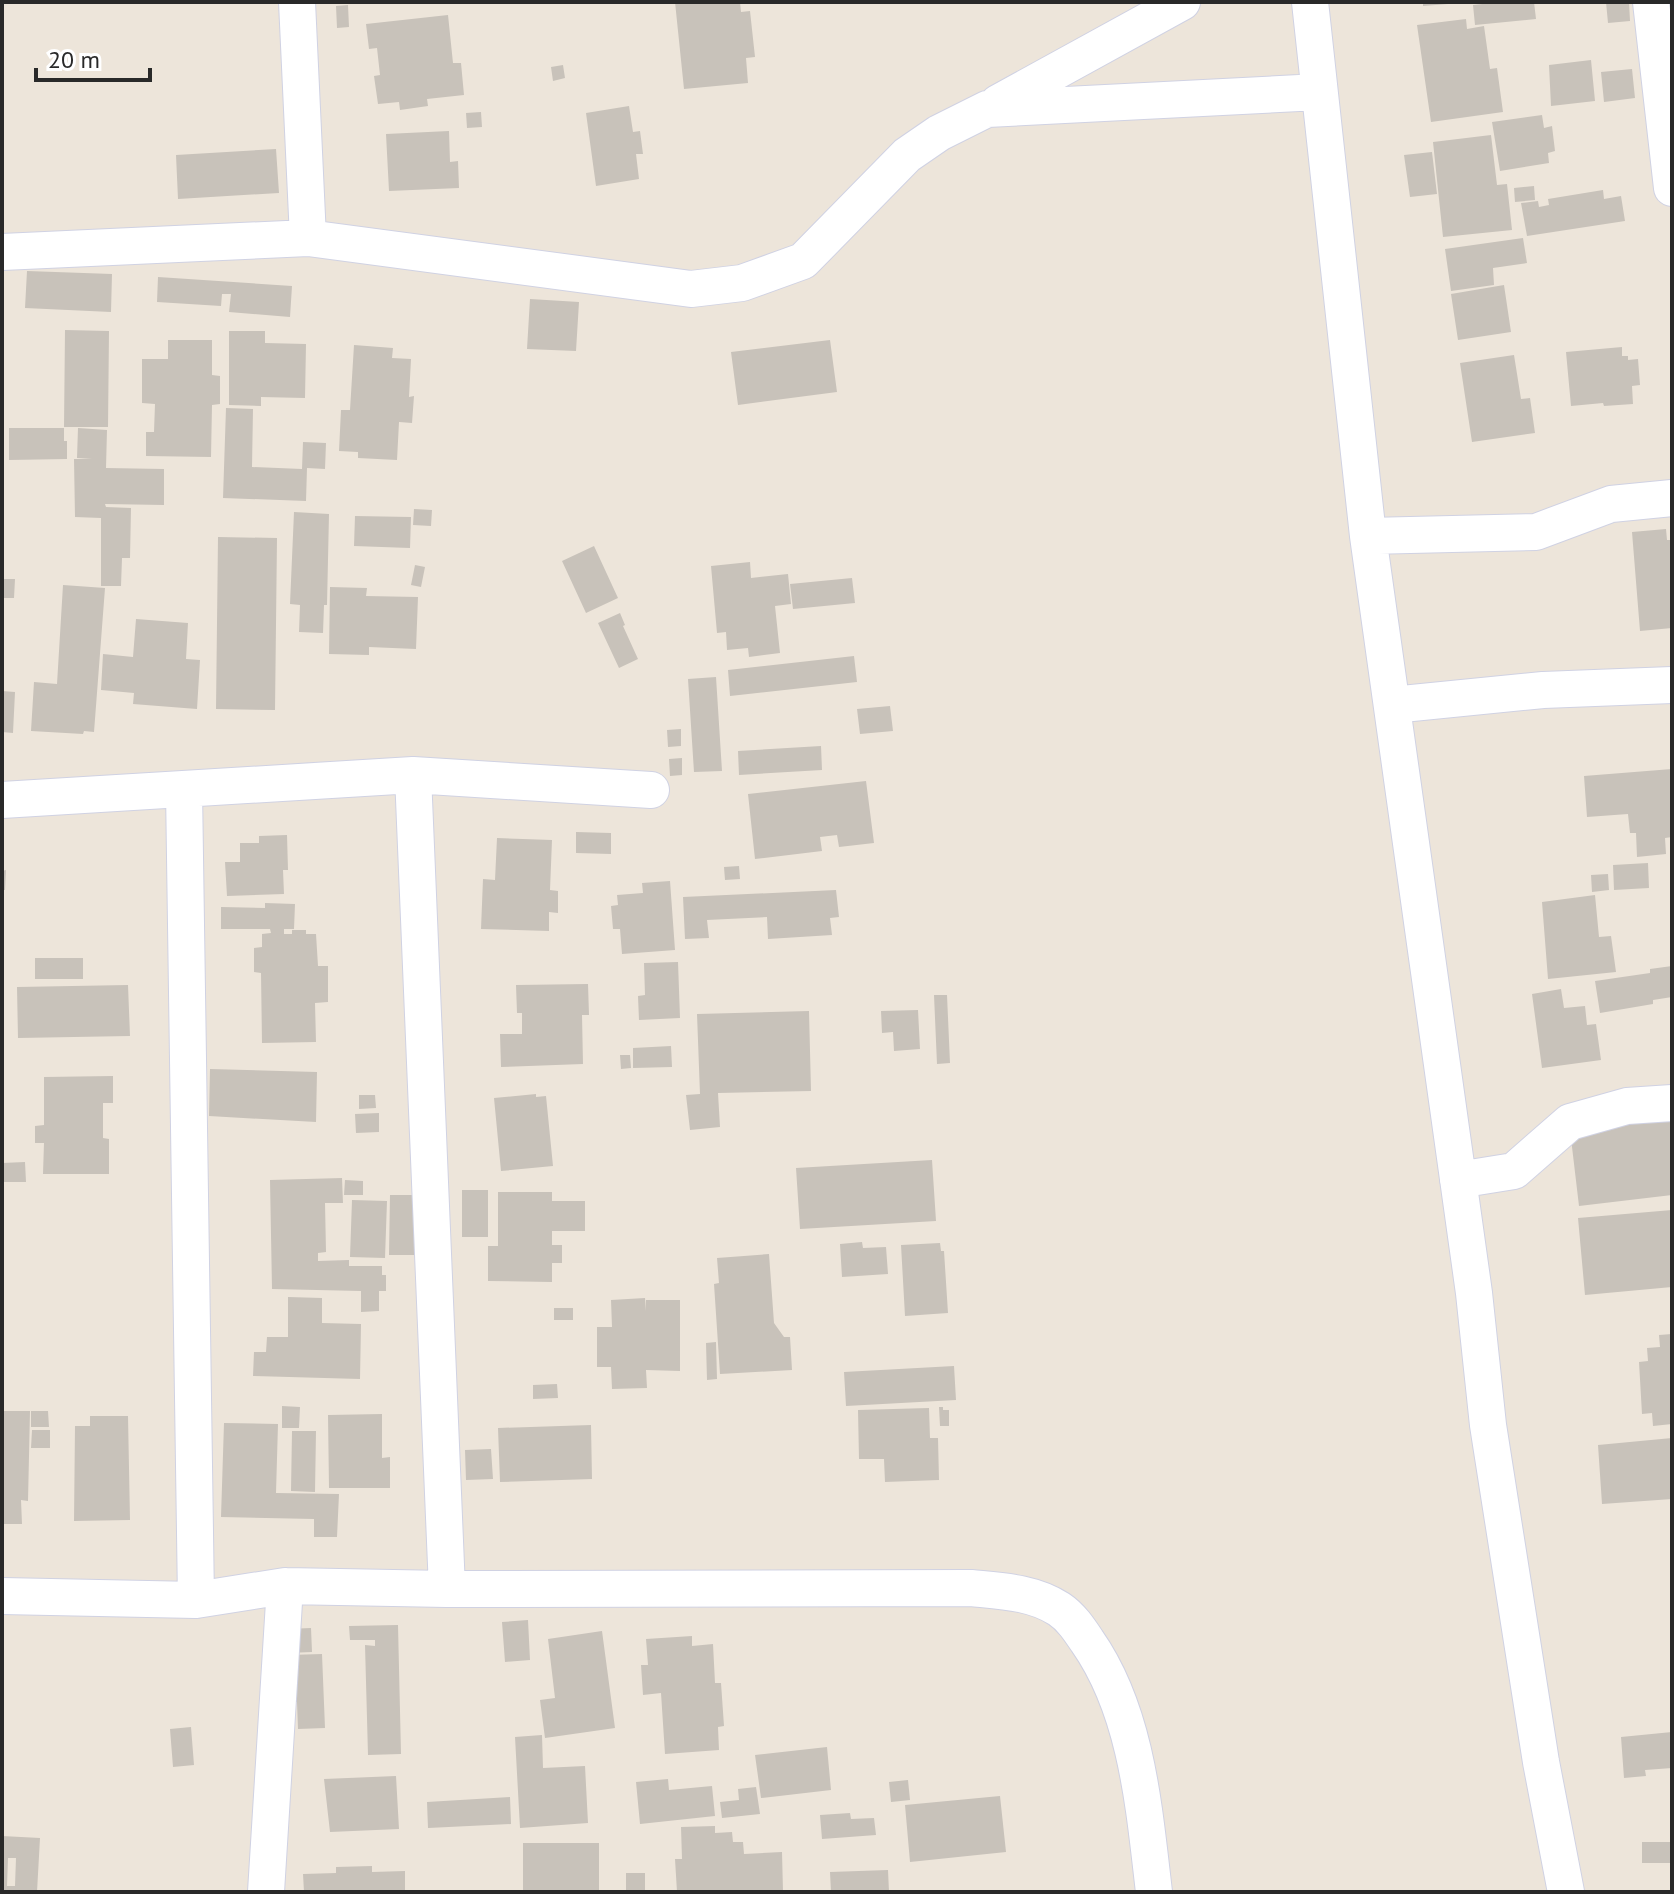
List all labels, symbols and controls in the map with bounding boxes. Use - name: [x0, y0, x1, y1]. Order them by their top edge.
- scale bar: [36, 32, 150, 82]
- text: 20 m: [48, 44, 100, 75]

